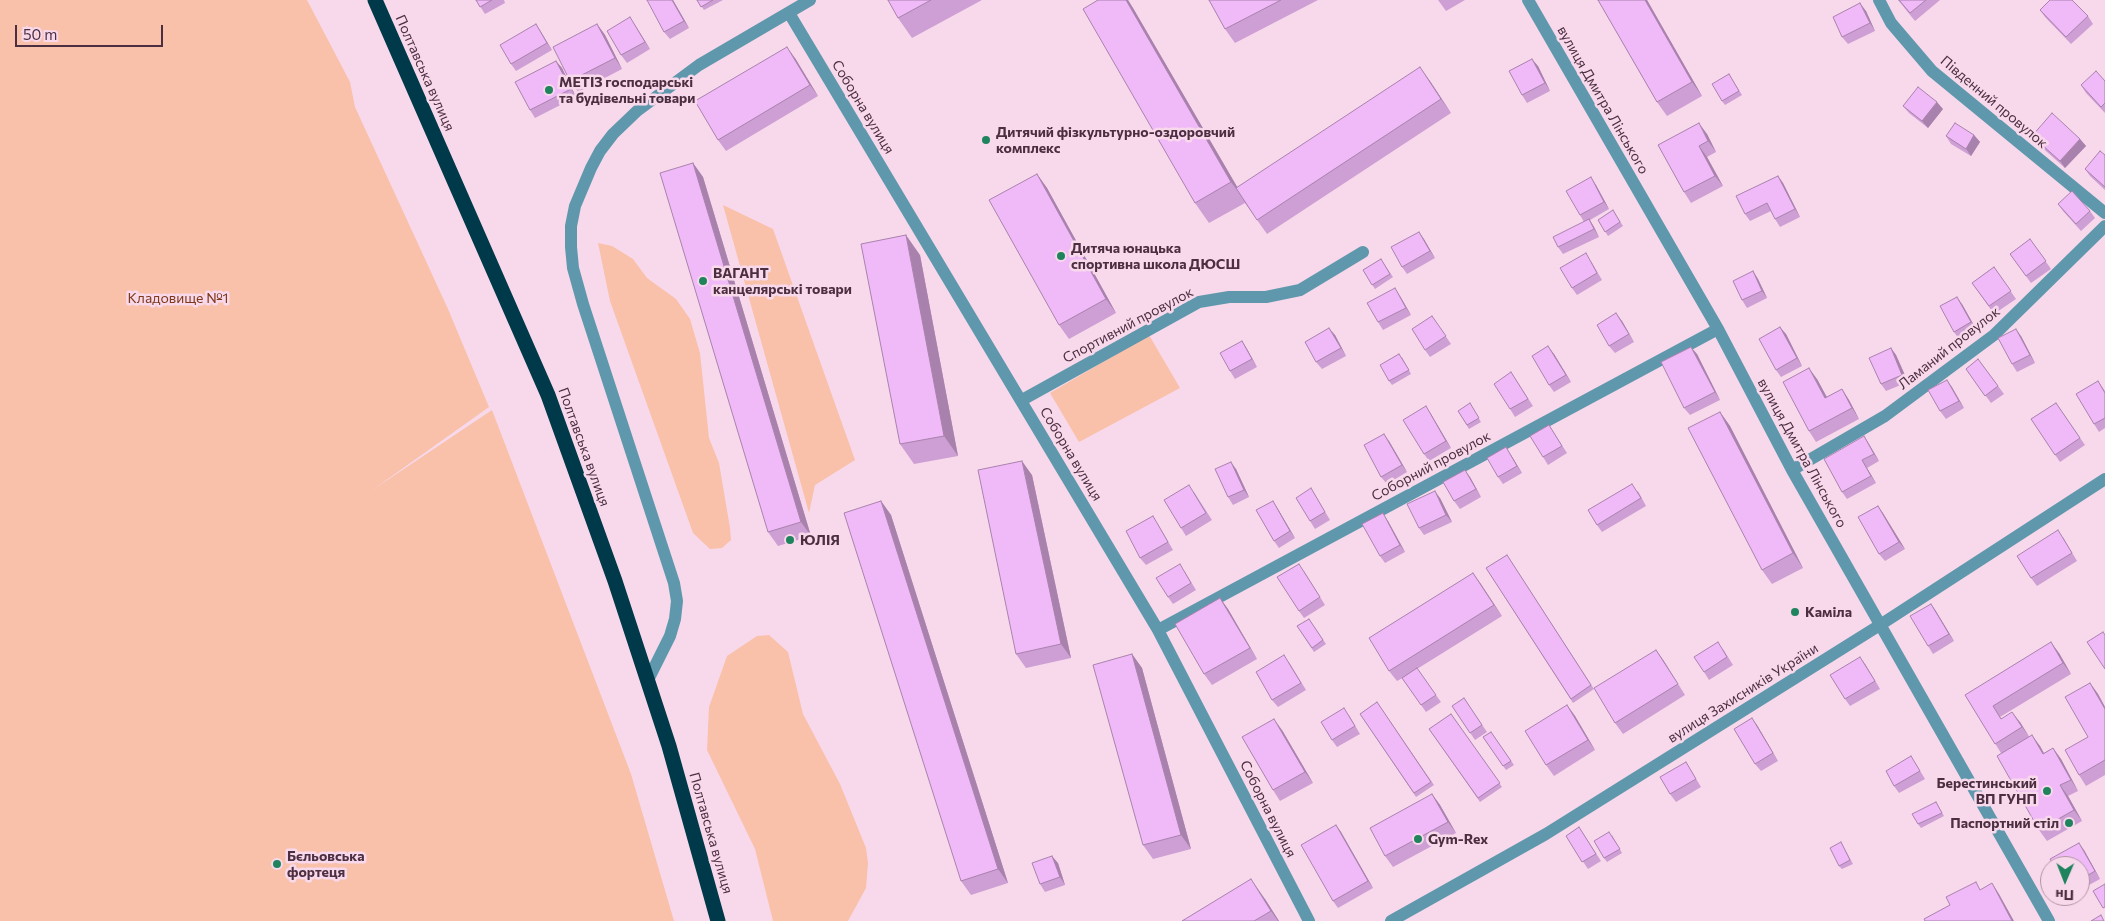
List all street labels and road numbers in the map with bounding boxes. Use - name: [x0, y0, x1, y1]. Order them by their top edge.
- street label: Полтавська вулиця: [392, 12, 458, 134]
- street label: вулиця Дмитра Лінського: [1554, 23, 1652, 177]
- street label: Південний провулок: [1937, 52, 2051, 152]
- street label: Соборна вулиця: [828, 57, 898, 157]
- street label: Спортивний провулок: [1060, 283, 1196, 367]
- street label: Ламаний провулок: [1895, 303, 2003, 393]
- street label: вулиця Дмитра Лінського: [1754, 375, 1850, 531]
- street label: Полтавська вулиця: [555, 385, 613, 509]
- street label: Соборна вулиця: [1036, 404, 1106, 504]
- street label: Соборний провулок: [1369, 428, 1493, 504]
- street label: вулиця Захисників України: [1665, 640, 1821, 746]
- street label: Соборна вулиця: [1236, 758, 1300, 860]
- street label: Полтавська вулиця: [686, 770, 736, 896]

